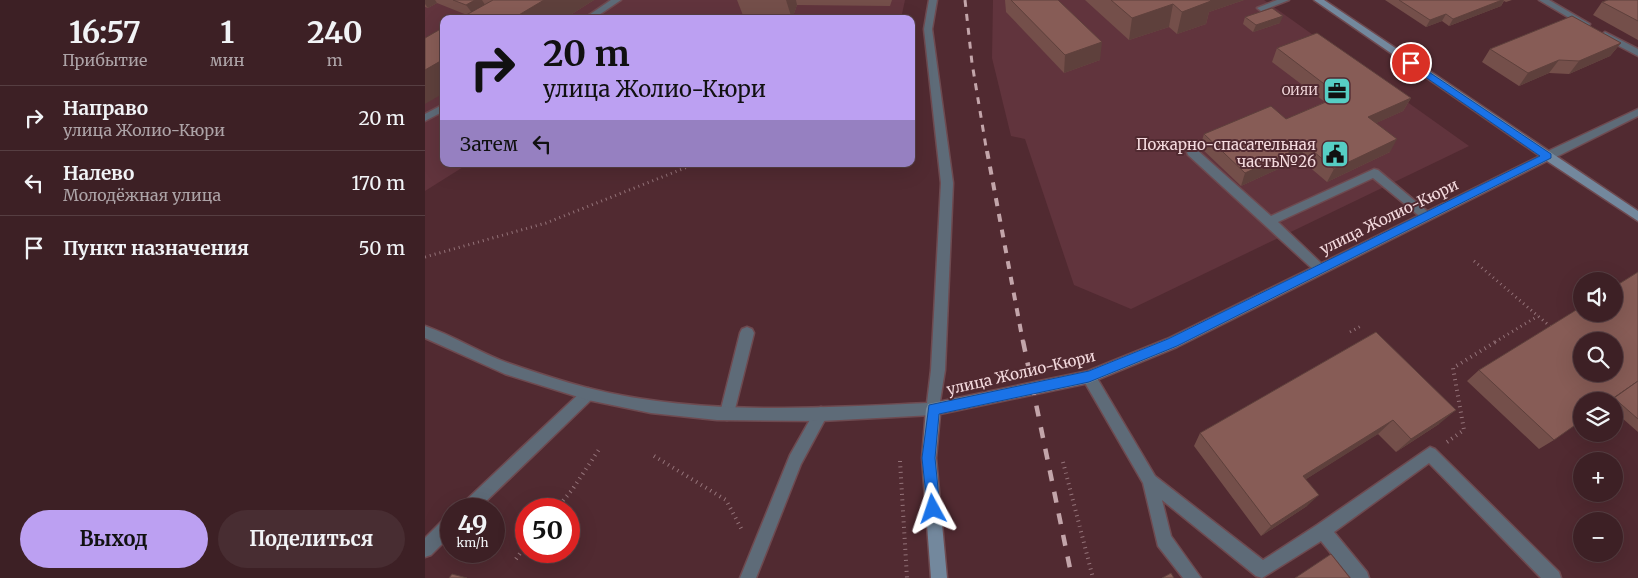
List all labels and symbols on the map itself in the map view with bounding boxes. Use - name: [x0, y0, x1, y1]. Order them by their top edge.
- pin: [1390, 42, 1432, 84]
- office icon: ОИЯИ: [1322, 76, 1352, 106]
- place label: ОИЯИ: [1282, 83, 1318, 98]
- place label: Пожарно-спасательная часть№26: [1136, 135, 1316, 171]
- public building icon: Пожарно-спасательная часть№26: [1320, 139, 1350, 169]
- street label: улица Жолио-Кюри: [1316, 175, 1461, 258]
- street label: улица Жолио-Кюри: [945, 346, 1097, 399]
- position arrow: [906, 482, 958, 534]
- speed limit sign: 50: [515, 498, 580, 563]

